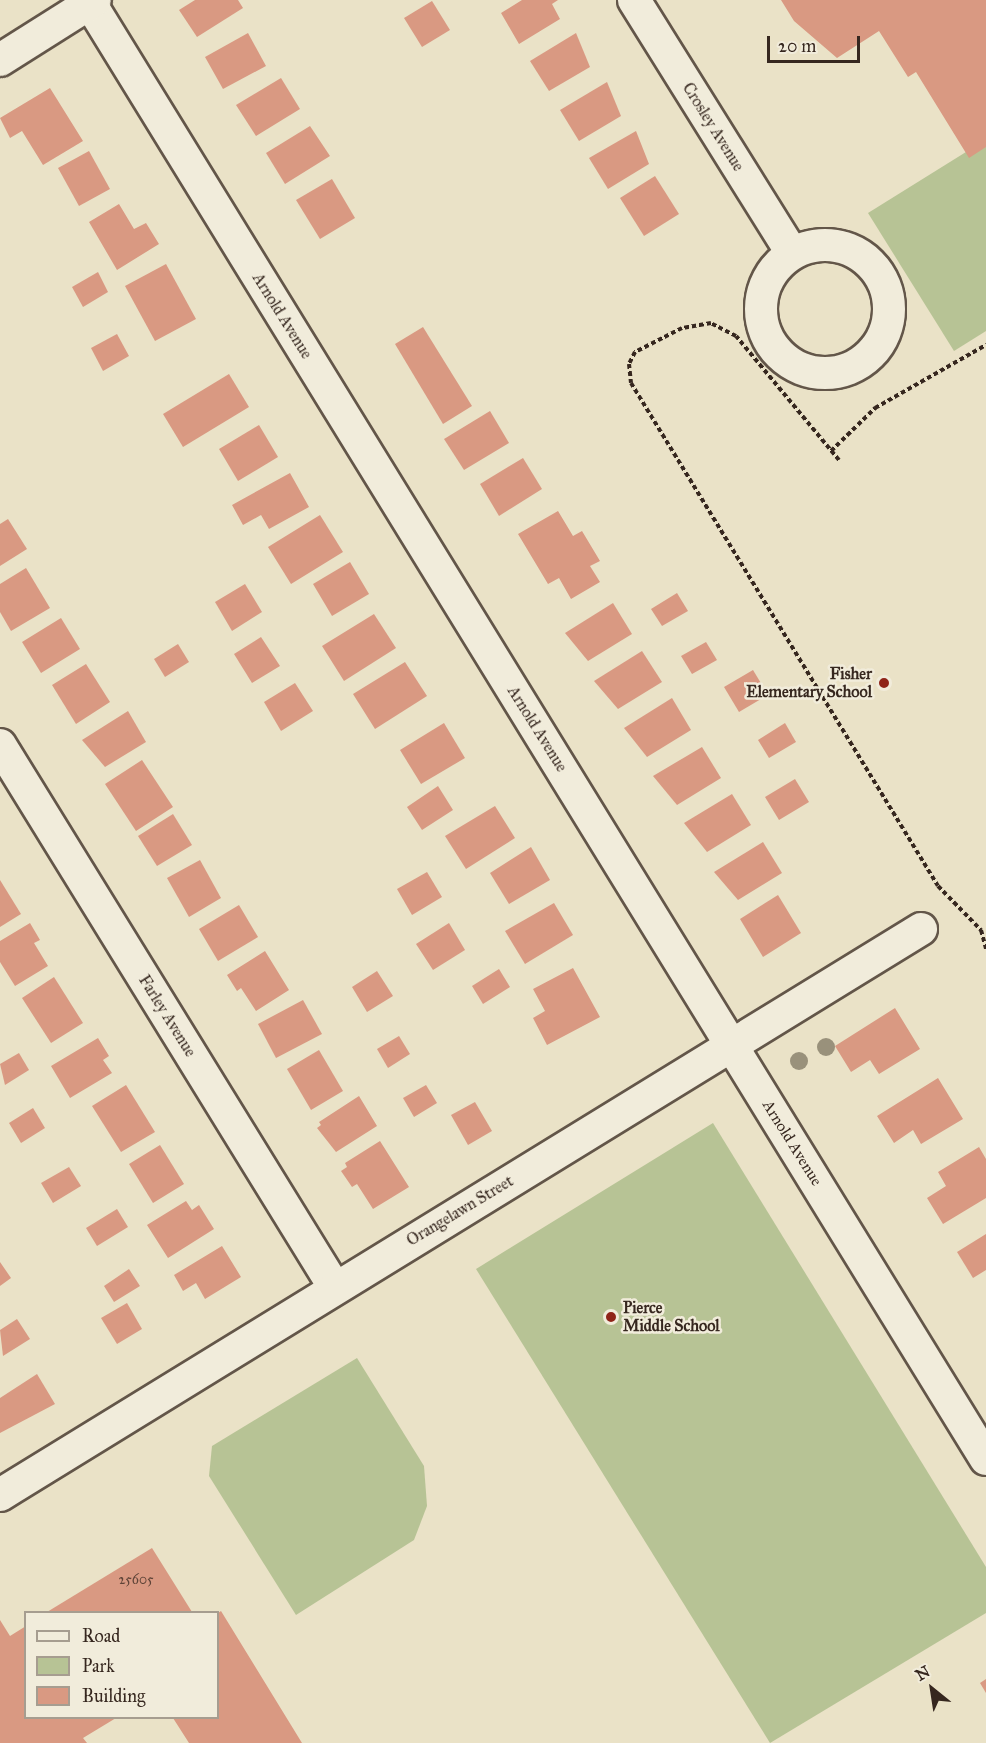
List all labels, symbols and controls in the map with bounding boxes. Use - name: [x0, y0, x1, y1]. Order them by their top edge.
- scale bar: [770, 24, 863, 62]
- text: 20 m: [778, 35, 816, 57]
- street label: Crosley Avenue: [678, 79, 748, 175]
- street label: Arnold Avenue: [248, 270, 316, 362]
- place label: Fisher Elementary School: [746, 664, 872, 702]
- marker: Fisher Elementary School: [877, 676, 891, 690]
- street label: Arnold Avenue: [503, 683, 571, 775]
- street label: Farley Avenue: [134, 972, 200, 1060]
- street label: Arnold Avenue: [758, 1097, 826, 1189]
- street label: Orangelawn Street: [403, 1172, 517, 1250]
- place label: Pierce Middle School: [623, 1298, 720, 1336]
- marker: Pierce Middle School: [604, 1310, 618, 1324]
- house number: 25605: [118, 1572, 154, 1588]
- legend: [24, 1611, 219, 1719]
- text: Road: [82, 1625, 120, 1647]
- text: Park: [82, 1655, 115, 1677]
- north arrow: [902, 1659, 962, 1719]
- text: N: [912, 1661, 933, 1685]
- text: Building: [82, 1685, 145, 1707]

